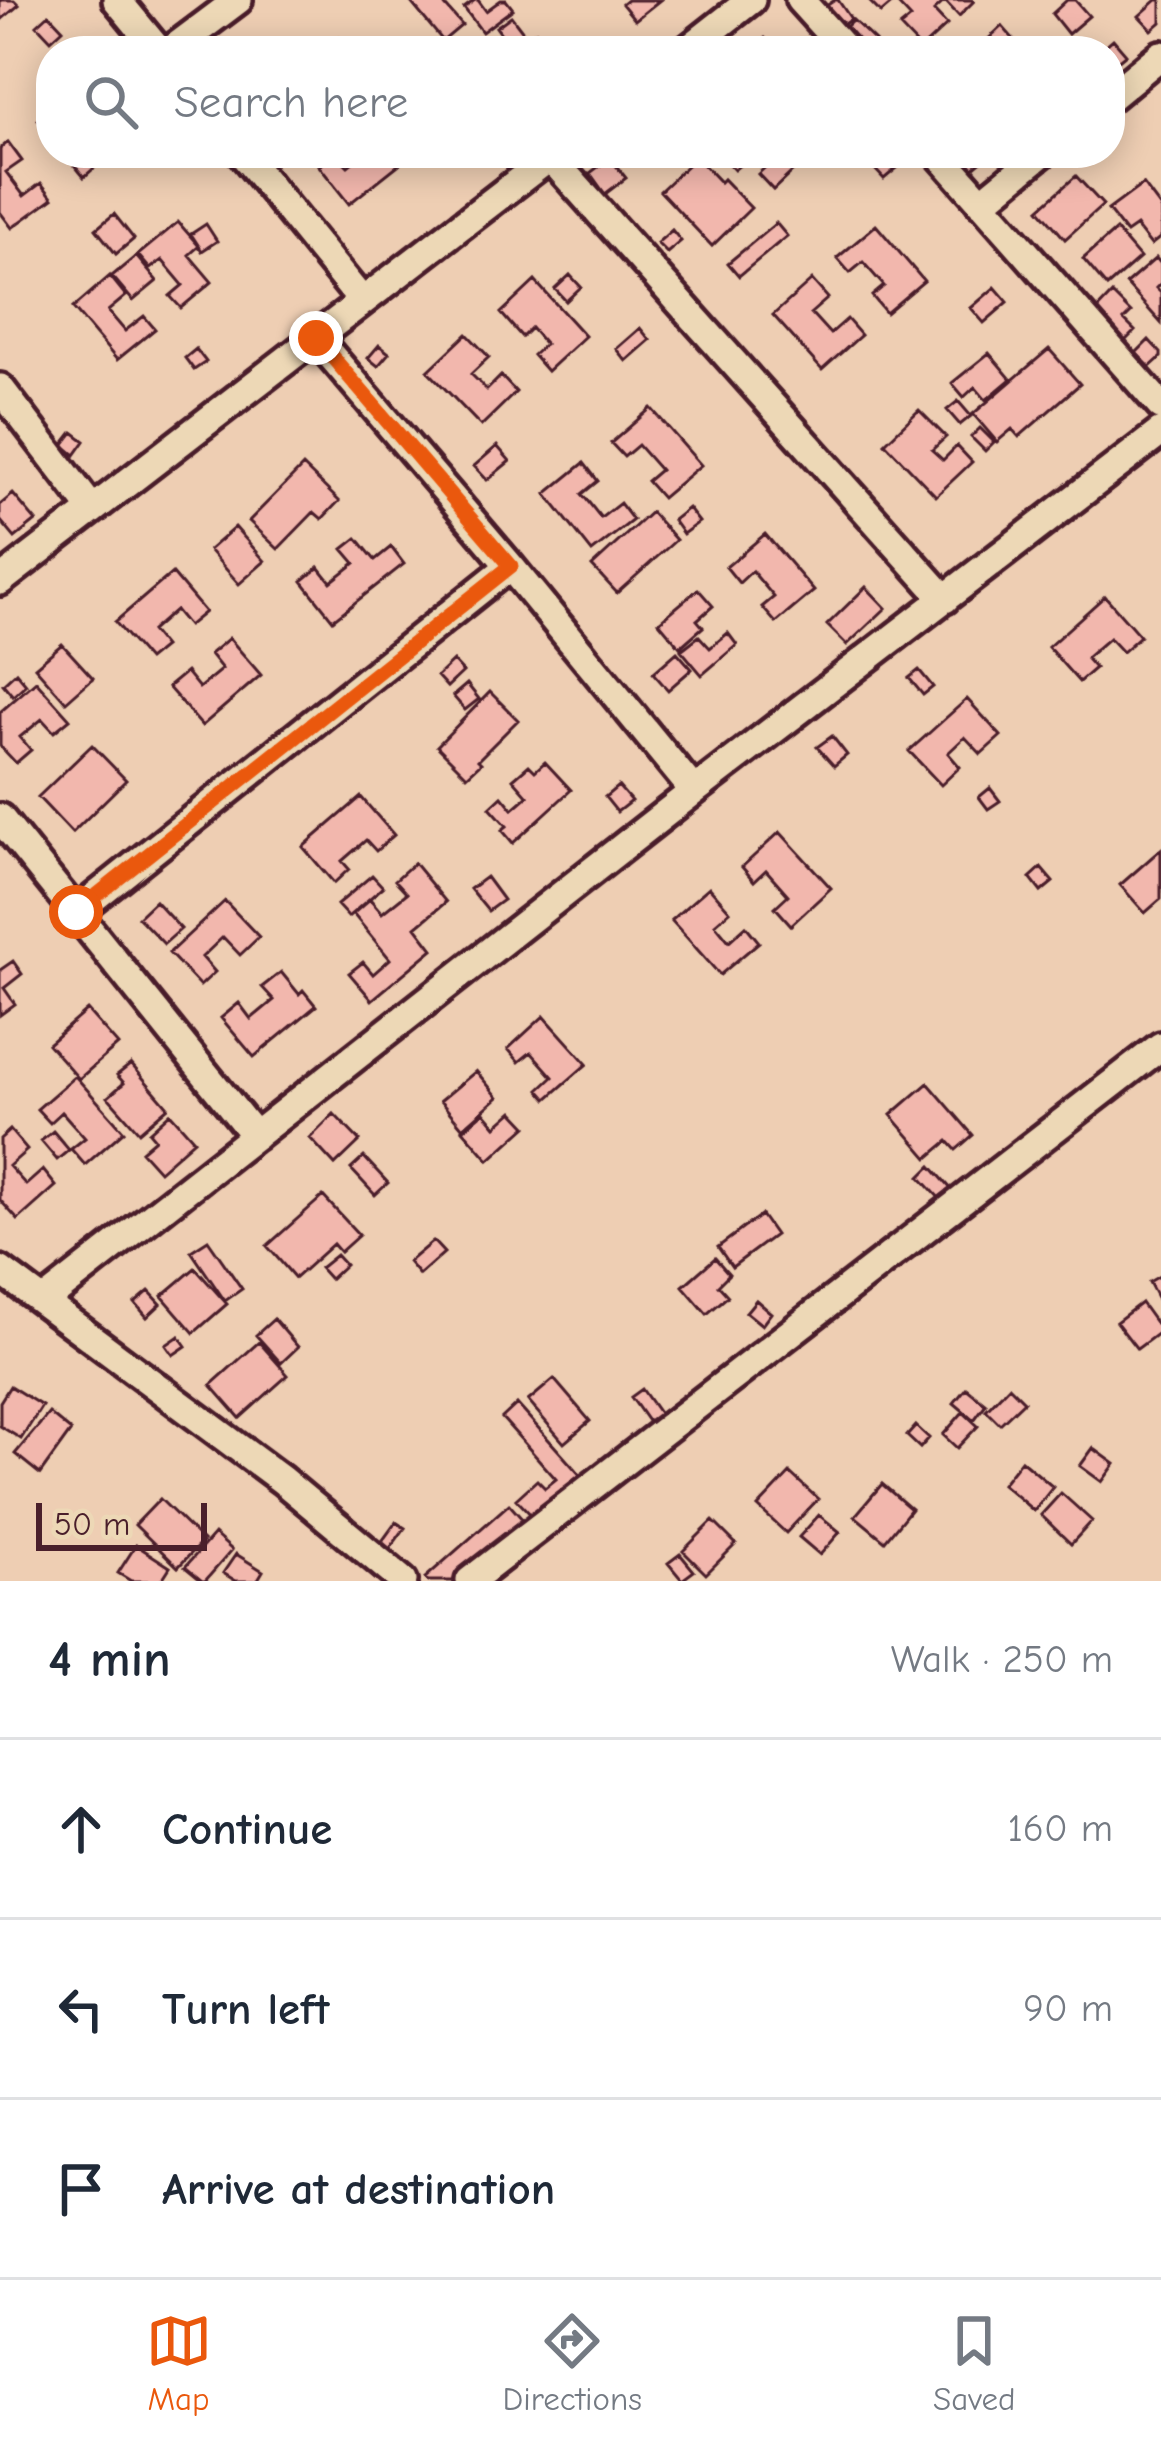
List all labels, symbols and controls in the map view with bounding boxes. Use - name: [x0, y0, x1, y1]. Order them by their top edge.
- search box: [36, 36, 1125, 168]
- icon: search: [78, 69, 144, 135]
- text: Search here: [174, 76, 408, 128]
- route end: [289, 311, 343, 365]
- route start: [49, 885, 103, 939]
- scale bar: [36, 1497, 207, 1550]
- text: 50 m: [54, 1505, 130, 1543]
- text: 4 min: [48, 1630, 171, 1689]
- text: Walk · 250 m: [891, 1637, 1113, 1682]
- icon: ahead: [48, 1796, 114, 1862]
- text: Continue: [162, 1803, 332, 1855]
- text: 160 m: [1007, 1806, 1113, 1851]
- icon: left: [48, 1976, 114, 2042]
- text: Turn left: [162, 1983, 329, 2035]
- text: 90 m: [1023, 1986, 1113, 2031]
- icon: arrive: [48, 2156, 114, 2222]
- text: Arrive at destination: [162, 2163, 555, 2215]
- tab: Map: [146, 2308, 212, 2418]
- tab: Directions: [503, 2308, 642, 2418]
- tab: Saved: [933, 2308, 1015, 2418]

